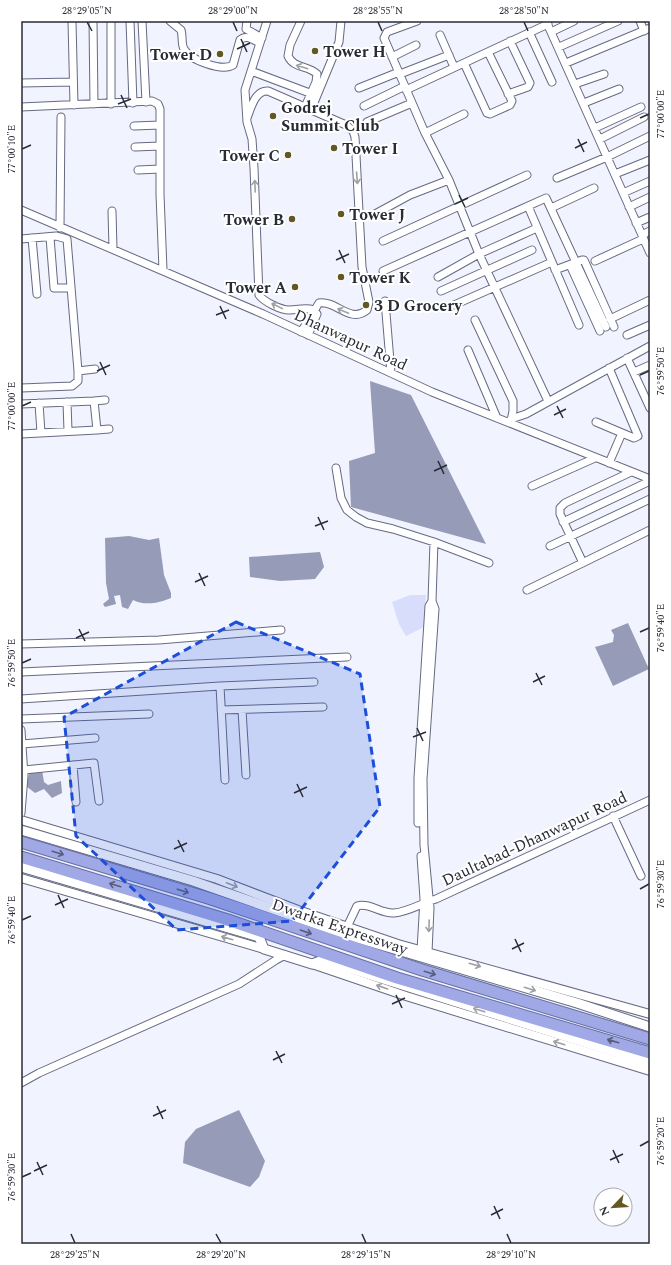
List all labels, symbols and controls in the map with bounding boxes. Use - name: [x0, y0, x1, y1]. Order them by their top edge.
- text: 28°29'05"N: [62, 3, 112, 19]
- text: 28°29'00"N: [208, 3, 258, 19]
- text: 28°28'55"N: [353, 3, 403, 19]
- text: 28°28'50"N: [499, 3, 549, 19]
- place label: Tower H: [323, 40, 386, 64]
- place label: Tower D: [150, 43, 212, 67]
- marker: Tower H: [310, 46, 320, 56]
- marker: Tower D: [215, 49, 225, 59]
- one-way arrow: [295, 63, 308, 70]
- text: 77°00'00"E: [653, 90, 669, 138]
- place label: Godrej Summit Club: [281, 96, 379, 138]
- marker: Godrej Summit Club: [268, 111, 278, 121]
- text: 77°00'10"E: [4, 125, 20, 173]
- place label: Tower I: [342, 137, 398, 161]
- marker: Tower I: [329, 143, 339, 153]
- place label: Tower C: [219, 144, 280, 168]
- marker: Tower C: [283, 150, 293, 160]
- one-way arrow: [354, 171, 361, 184]
- one-way arrow: [251, 180, 259, 193]
- place label: Tower J: [349, 203, 405, 227]
- place label: Tower B: [223, 208, 284, 232]
- marker: Tower J: [336, 209, 346, 219]
- marker: Tower B: [287, 214, 297, 224]
- place label: Tower K: [349, 266, 411, 290]
- marker: Tower K: [336, 272, 346, 282]
- place label: Tower A: [225, 276, 288, 300]
- marker: Tower A: [290, 282, 300, 292]
- place label: 3 D Grocery: [374, 294, 463, 318]
- marker: 3 D Grocery: [361, 300, 371, 310]
- one-way arrow: [271, 302, 283, 309]
- street label: Dhanwapur Road: [290, 303, 411, 377]
- one-way arrow: [338, 306, 350, 314]
- text: 76°59'50"E: [653, 347, 669, 395]
- text: 77°00'00"E: [4, 382, 20, 430]
- text: 76°59'40"E: [653, 604, 669, 652]
- text: 76°59'50"E: [4, 639, 20, 687]
- street label: Daultabad-Dhanwapur Road: [438, 785, 631, 892]
- one-way arrow: [52, 850, 65, 857]
- text: 76°59'30"E: [653, 860, 669, 908]
- one-way arrow: [108, 881, 121, 888]
- one-way arrow: [226, 881, 238, 889]
- one-way arrow: [176, 888, 189, 895]
- street label: Dwarka Expressway: [269, 892, 412, 962]
- text: 76°59'40"E: [4, 896, 20, 944]
- one-way arrow: [426, 919, 433, 932]
- one-way arrow: [300, 928, 312, 936]
- one-way arrow: [221, 934, 234, 941]
- one-way arrow: [468, 962, 481, 969]
- one-way arrow: [423, 970, 436, 977]
- one-way arrow: [376, 983, 388, 991]
- one-way arrow: [523, 986, 536, 993]
- one-way arrow: [473, 1006, 486, 1013]
- one-way arrow: [606, 1037, 619, 1044]
- one-way arrow: [553, 1039, 566, 1046]
- text: 76°59'20"E: [653, 1117, 669, 1165]
- text: 76°59'30"E: [4, 1153, 20, 1201]
- north arrow: [593, 1187, 633, 1227]
- text: N: [595, 1203, 614, 1219]
- text: 28°29'25"N: [50, 1247, 100, 1263]
- text: 28°29'20"N: [196, 1247, 246, 1263]
- text: 28°29'15"N: [341, 1247, 391, 1263]
- text: 28°29'10"N: [486, 1247, 536, 1263]

